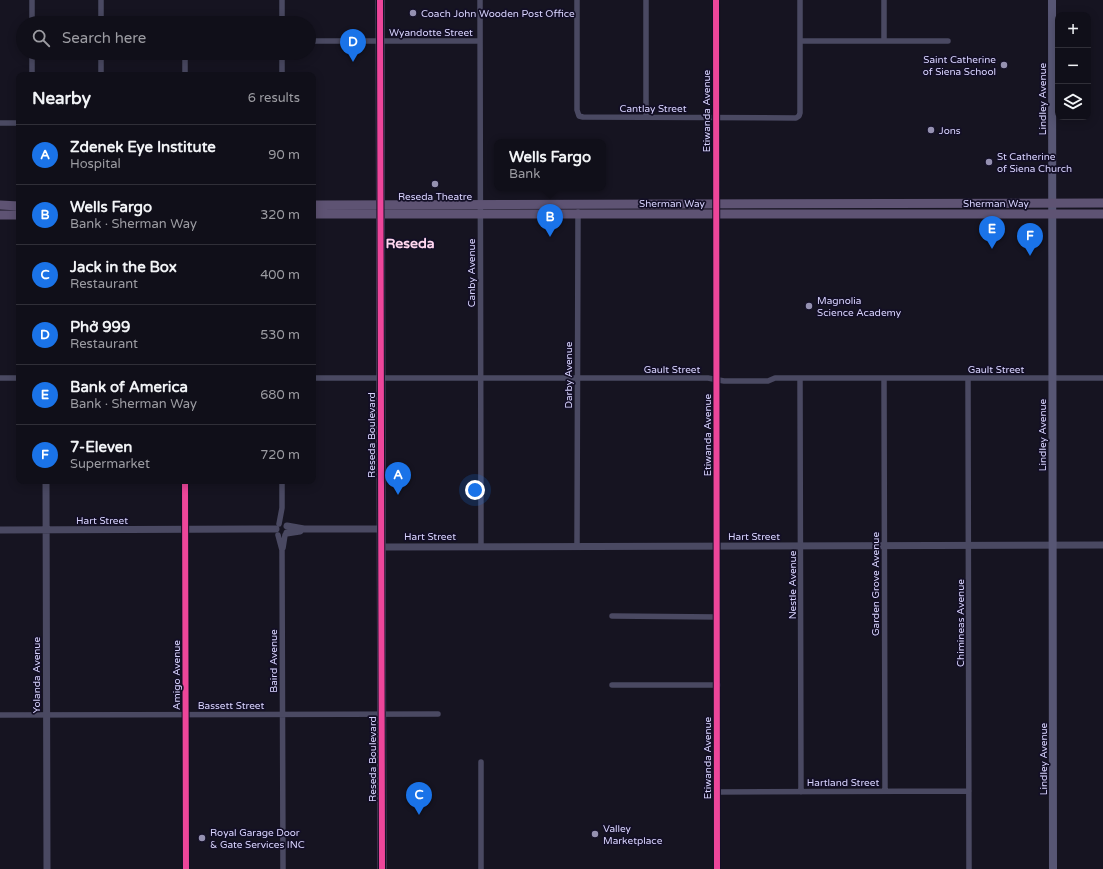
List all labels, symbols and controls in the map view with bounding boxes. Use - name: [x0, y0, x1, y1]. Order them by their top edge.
- marker: Coach John Wooden Post Office: [408, 8, 418, 18]
- place label: Coach John Wooden Post Office: [421, 8, 575, 20]
- map controls: [1055, 12, 1091, 120]
- button: +: [1055, 12, 1091, 48]
- search box: [16, 16, 316, 60]
- icon: search: [30, 27, 52, 49]
- street label: Wyandotte Street: [389, 27, 473, 39]
- text: Search here: [62, 29, 146, 47]
- pin: D: [340, 29, 366, 62]
- button: −: [1055, 48, 1091, 84]
- place label: Saint Catherine of Siena School: [923, 54, 996, 78]
- marker: Saint Catherine of Siena School: [999, 60, 1009, 70]
- street label: Lindley Avenue: [1037, 62, 1049, 135]
- street label: Etiwanda Avenue: [701, 69, 713, 152]
- button: layers: [1055, 84, 1091, 120]
- text: Nearby: [32, 88, 91, 109]
- text: 6 results: [248, 90, 300, 106]
- street label: Cantlay Street: [620, 103, 687, 115]
- marker: Jons: [926, 125, 936, 135]
- place label: Jons: [939, 125, 961, 137]
- text: Zdenek Eye Institute: [70, 138, 216, 156]
- popup: [494, 139, 606, 191]
- text: A: [40, 147, 50, 163]
- text: 90 m: [268, 147, 300, 163]
- text: Wells Fargo: [509, 148, 591, 166]
- place label: St Catherine of Siena Church: [997, 151, 1072, 175]
- text: Hospital: [70, 156, 121, 172]
- marker: St Catherine of Siena Church: [984, 157, 994, 167]
- text: Bank: [509, 166, 540, 182]
- marker: Reseda Theatre: [430, 179, 440, 189]
- place label: Reseda Theatre: [398, 191, 472, 203]
- text: Wells Fargo: [70, 198, 152, 216]
- street label: Sherman Way: [639, 198, 706, 210]
- street label: Sherman Way: [963, 198, 1030, 210]
- pin: B: [537, 204, 563, 237]
- text: B: [40, 207, 50, 223]
- text: 320 m: [260, 207, 300, 223]
- text: Bank · Sherman Way: [70, 216, 197, 232]
- pin: E: [979, 216, 1005, 249]
- pin: F: [1017, 223, 1043, 256]
- district label: Reseda: [385, 235, 435, 252]
- street label: Canby Avenue: [466, 238, 478, 307]
- text: Jack in the Box: [70, 258, 177, 276]
- text: C: [40, 267, 50, 283]
- text: 400 m: [260, 267, 300, 283]
- text: Restaurant: [70, 276, 138, 292]
- place label: Magnolia Science Academy: [817, 295, 902, 319]
- marker: Magnolia Science Academy: [804, 301, 814, 311]
- text: Phở 999: [70, 318, 130, 336]
- text: D: [40, 327, 50, 343]
- text: 530 m: [260, 327, 300, 343]
- text: Restaurant: [70, 336, 138, 352]
- street label: Darby Avenue: [563, 341, 575, 408]
- street label: Gault Street: [644, 364, 701, 376]
- street label: Gault Street: [968, 364, 1025, 376]
- text: Bank of America: [70, 378, 188, 396]
- text: E: [41, 387, 49, 403]
- text: 680 m: [260, 387, 300, 403]
- street label: Reseda Boulevard: [366, 392, 378, 478]
- street label: Etiwanda Avenue: [702, 393, 714, 476]
- text: Bank · Sherman Way: [70, 396, 197, 412]
- street label: Lindley Avenue: [1037, 398, 1049, 471]
- text: 7-Eleven: [70, 438, 132, 456]
- text: F: [41, 447, 49, 463]
- text: 720 m: [260, 447, 300, 463]
- text: Supermarket: [70, 456, 150, 472]
- pin: A: [385, 462, 411, 495]
- your location: [465, 480, 485, 500]
- street label: Hart Street: [76, 515, 128, 527]
- street label: Hart Street: [404, 531, 456, 543]
- street label: Hart Street: [728, 531, 780, 543]
- street label: Garden Grove Avenue: [870, 532, 882, 636]
- street label: Nestle Avenue: [787, 550, 799, 619]
- street label: Chimineas Avenue: [955, 579, 967, 667]
- street label: Baird Avenue: [268, 629, 280, 693]
- street label: Yolanda Avenue: [31, 637, 43, 713]
- street label: Amigo Avenue: [171, 640, 183, 710]
- street label: Bassett Street: [198, 700, 264, 712]
- street label: Reseda Boulevard: [367, 716, 379, 802]
- street label: Etiwanda Avenue: [702, 716, 714, 799]
- street label: Lindley Avenue: [1038, 722, 1050, 795]
- street label: Hartland Street: [807, 777, 879, 789]
- pin: C: [406, 782, 432, 815]
- place label: Valley Marketplace: [603, 823, 663, 847]
- place label: Royal Garage Door & Gate Services INC: [210, 827, 305, 851]
- marker: Valley Marketplace: [590, 829, 600, 839]
- marker: Royal Garage Door & Gate Services INC: [197, 833, 207, 843]

